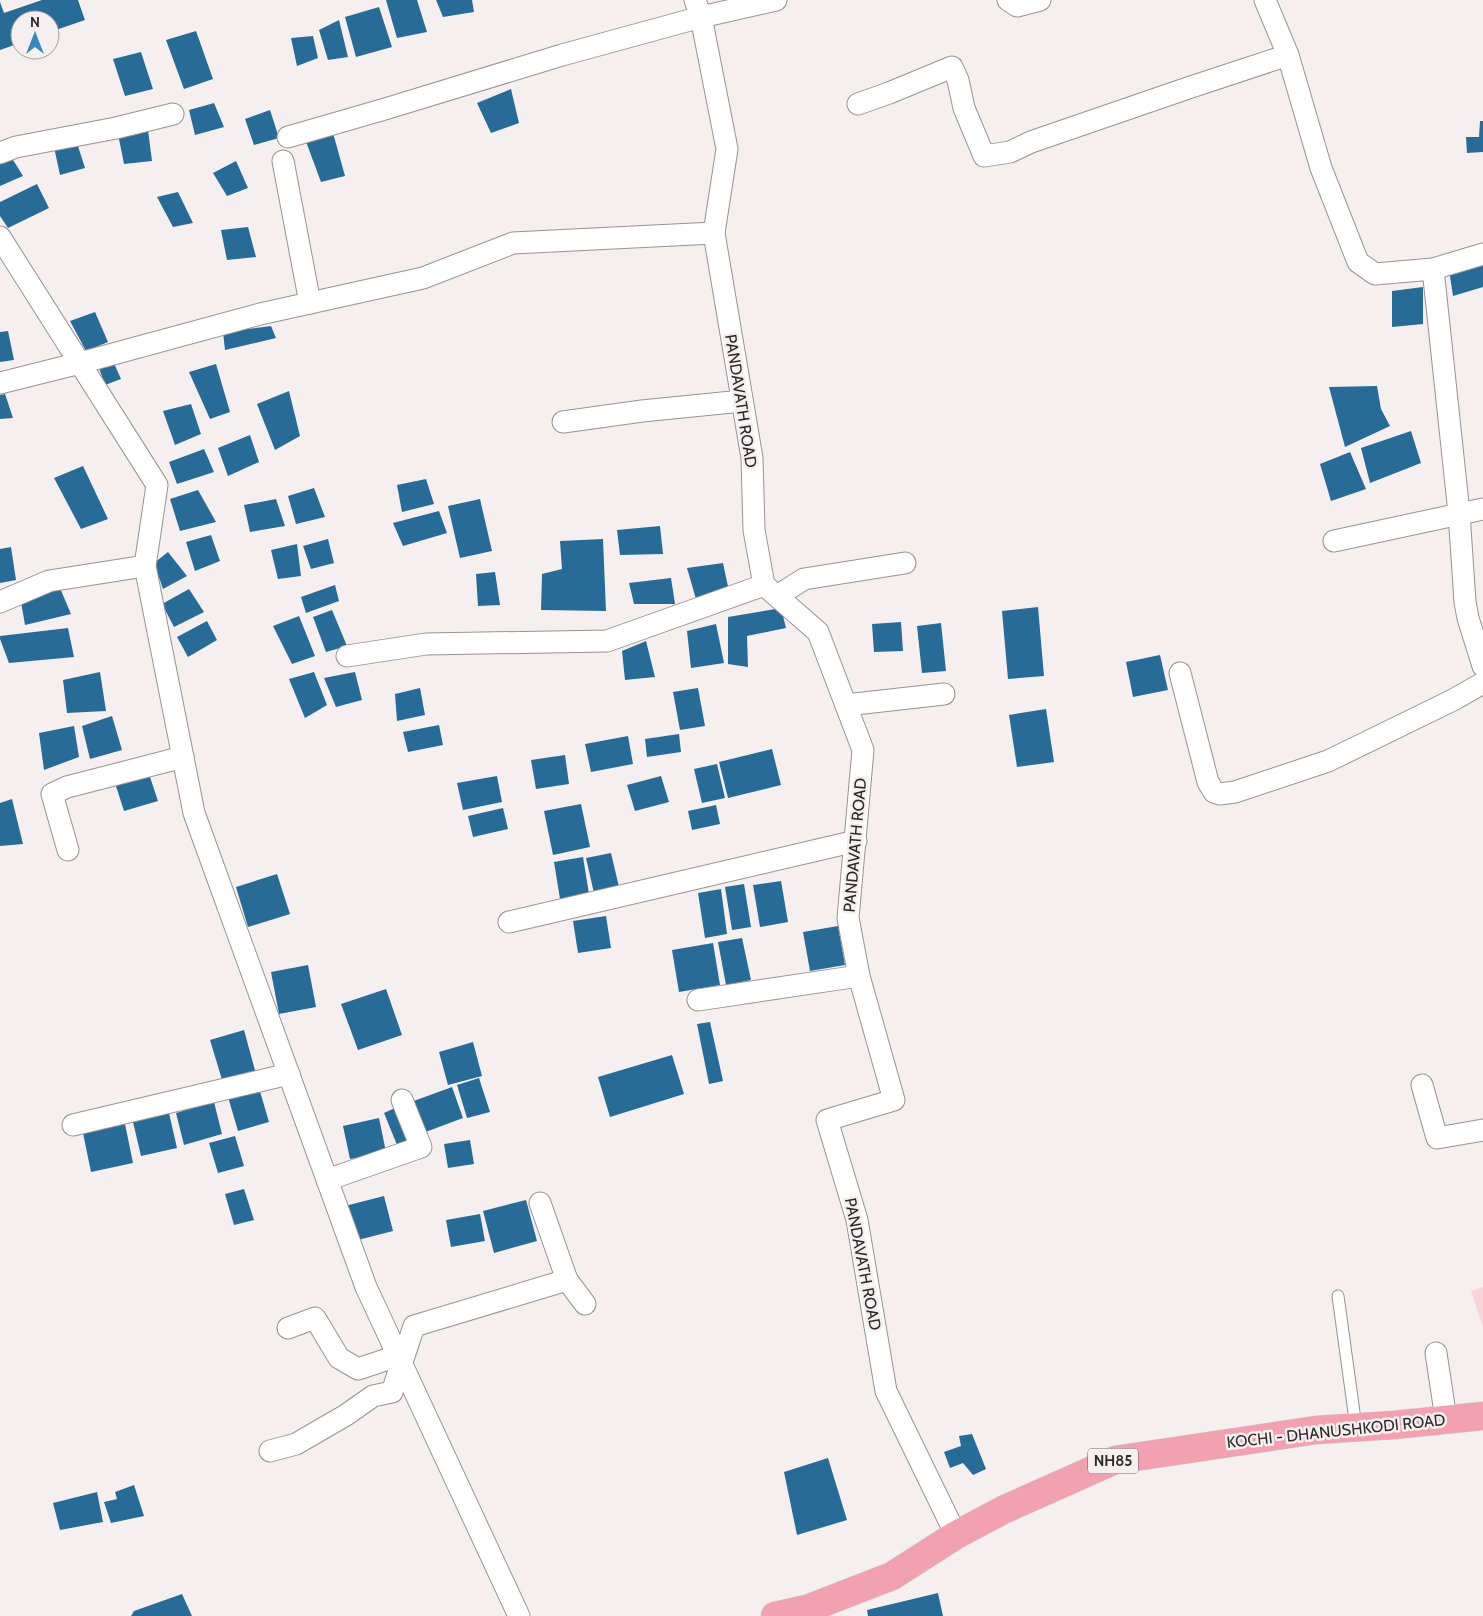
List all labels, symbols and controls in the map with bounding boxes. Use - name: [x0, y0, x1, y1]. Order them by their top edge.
- north arrow: [10, 10, 60, 60]
- text: N: [30, 13, 40, 31]
- street label: PANDAVATH ROAD: [721, 333, 761, 469]
- street label: PANDAVATH ROAD: [840, 777, 870, 913]
- street label: PANDAVATH ROAD: [841, 1196, 885, 1332]
- street label: KOCHI - DHANUSHKODI ROAD: [1226, 1410, 1446, 1452]
- road number: NH85: [1088, 1448, 1138, 1474]

